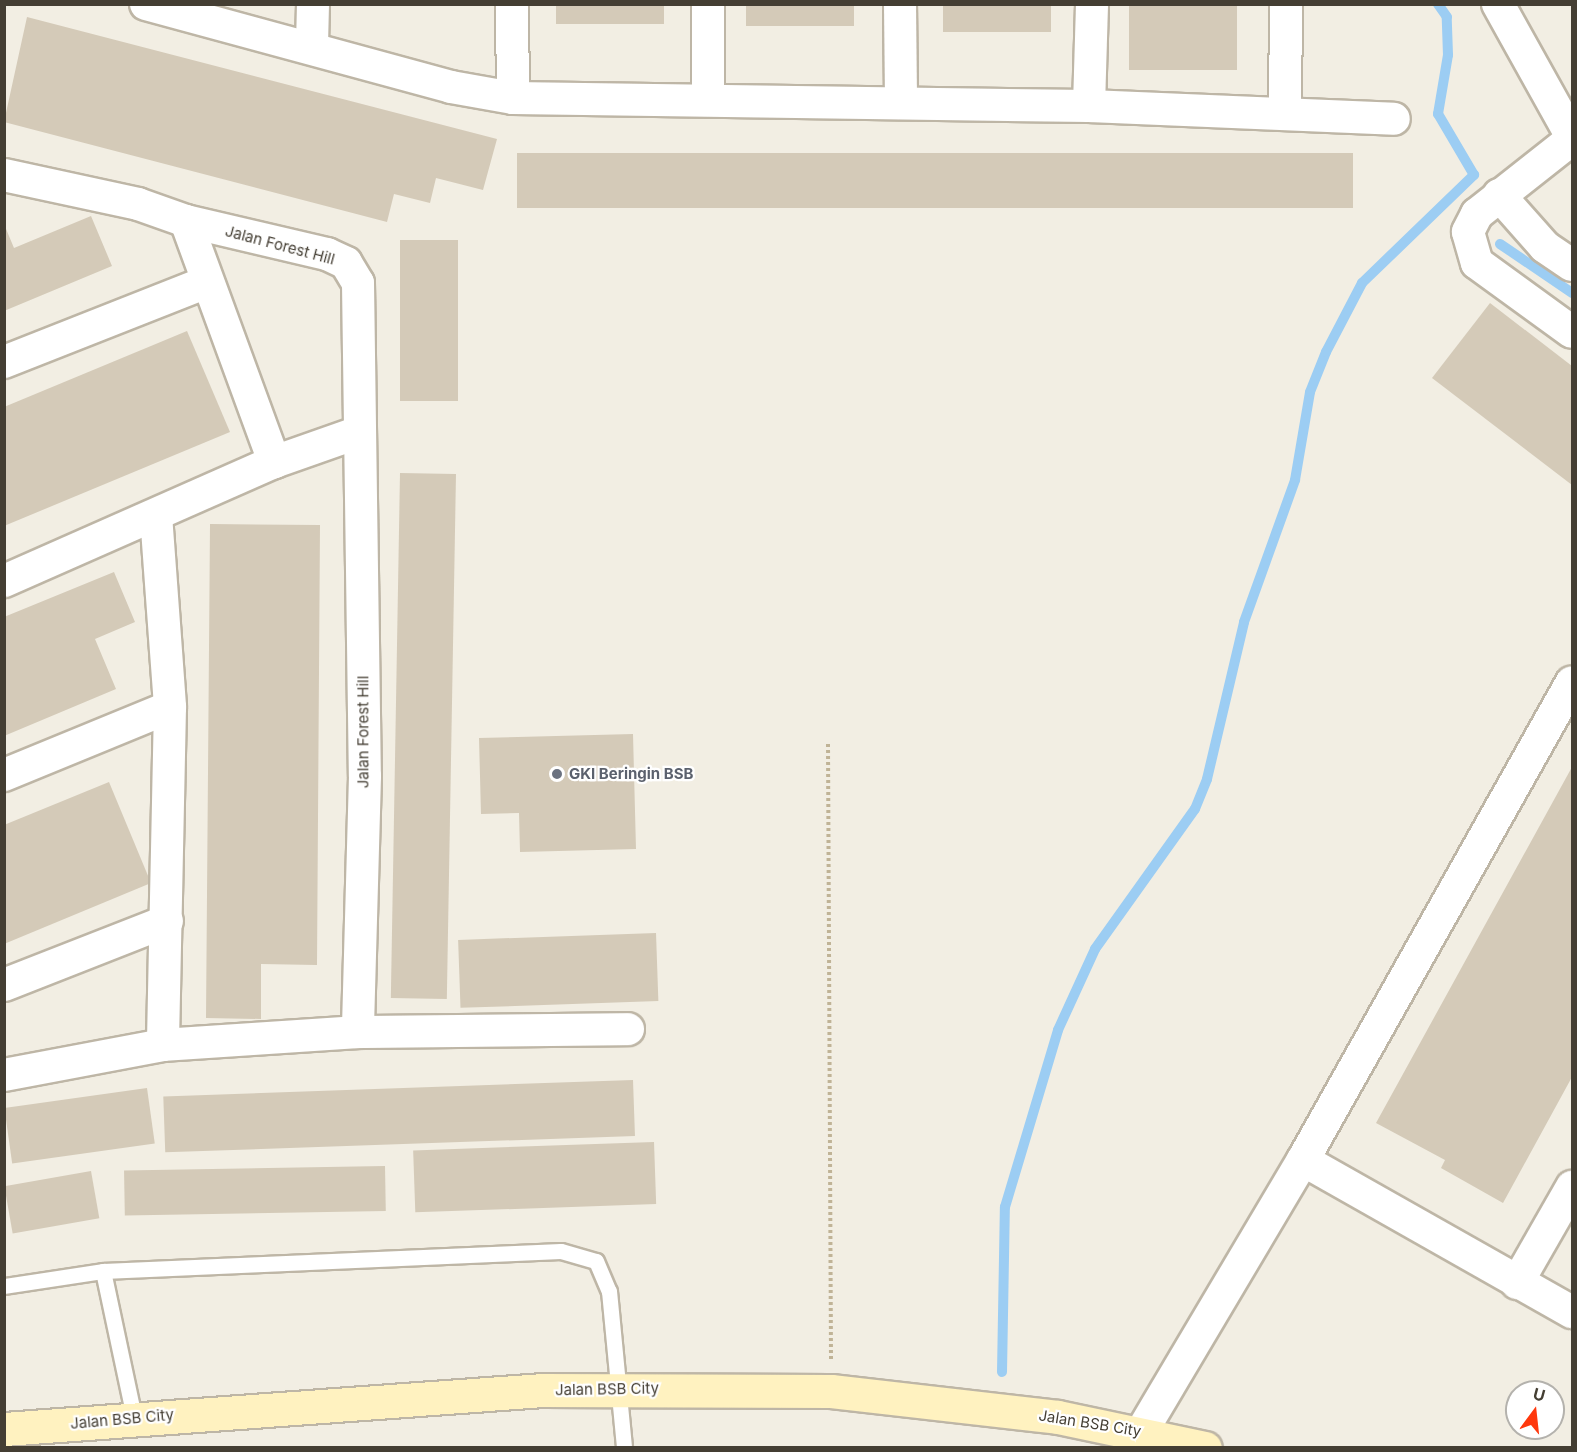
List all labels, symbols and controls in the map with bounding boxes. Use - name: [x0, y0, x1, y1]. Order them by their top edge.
- street label: Jalan Forest Hill: [223, 222, 337, 268]
- street label: Jalan Forest Hill: [354, 676, 372, 788]
- place label: GKI Beringin BSB: [569, 765, 693, 783]
- marker: GKI Beringin BSB: [550, 767, 564, 781]
- street label: Jalan BSB City: [555, 1379, 659, 1399]
- north arrow: [1505, 1380, 1565, 1440]
- text: U: [1531, 1383, 1547, 1406]
- street label: Jalan BSB City: [70, 1406, 174, 1432]
- street label: Jalan BSB City: [1037, 1406, 1143, 1440]

